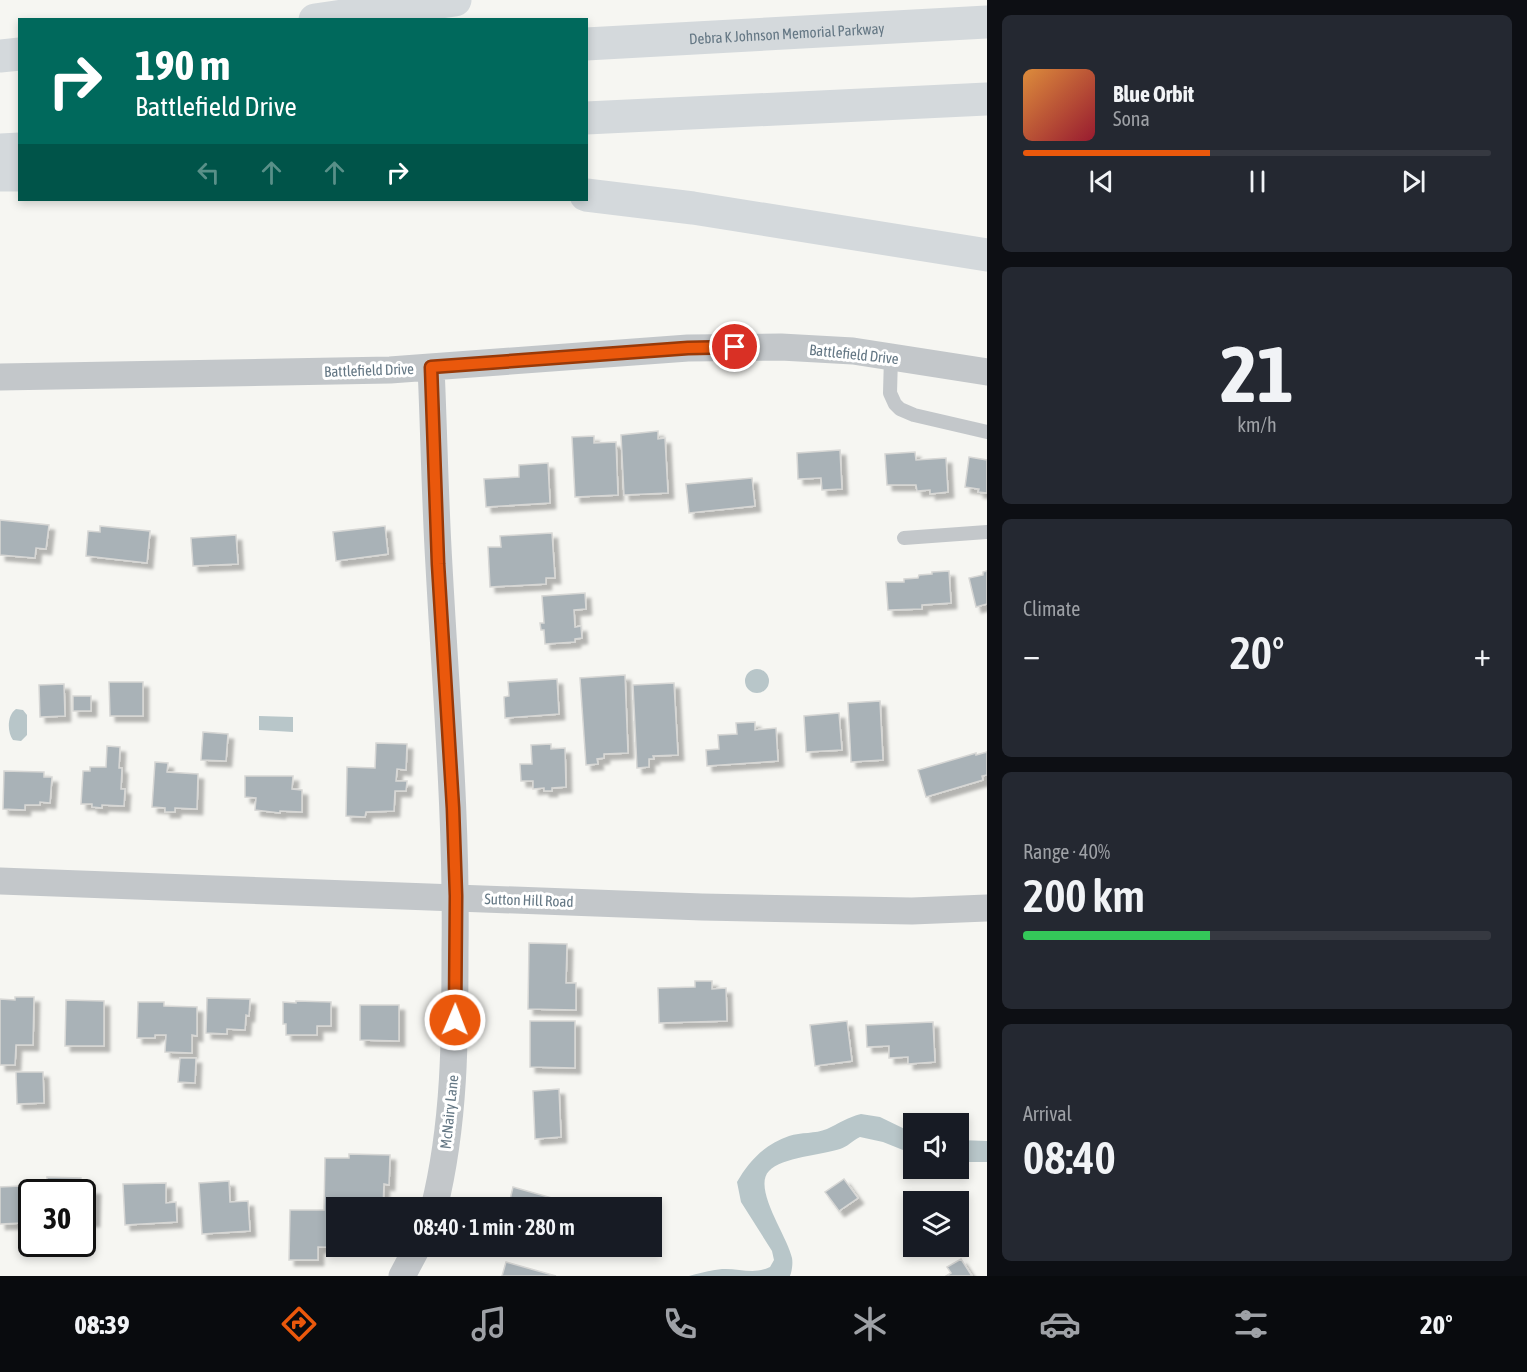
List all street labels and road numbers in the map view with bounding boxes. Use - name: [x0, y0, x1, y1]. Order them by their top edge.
- street label: Debra K Johnson Memorial Parkway: [688, 19, 885, 47]
- street label: Battlefield Drive: [808, 341, 900, 367]
- street label: Battlefield Drive: [324, 360, 414, 380]
- street label: Sutton Hill Road: [484, 890, 574, 910]
- street label: McNairy Lane: [437, 1074, 461, 1150]

